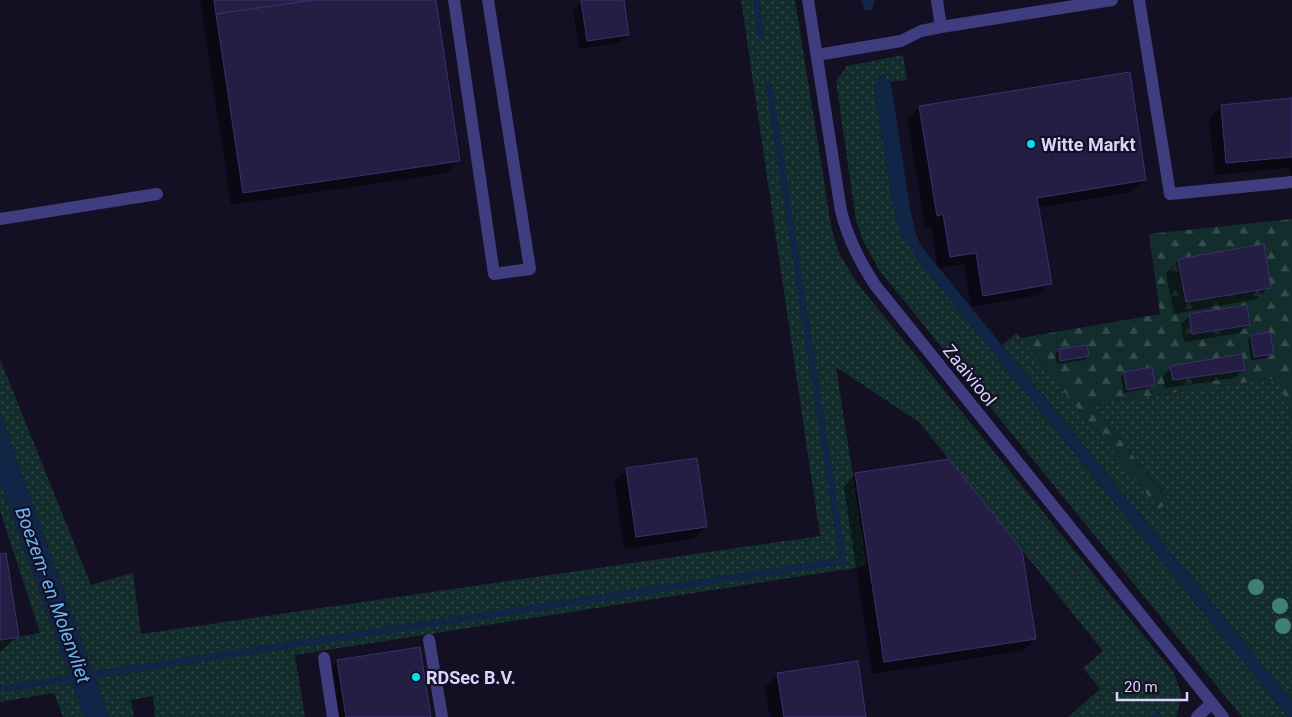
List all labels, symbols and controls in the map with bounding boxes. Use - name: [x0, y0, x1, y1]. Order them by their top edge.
- place label: Witte Markt: [1041, 134, 1136, 155]
- marker: Witte Markt: [1025, 138, 1037, 150]
- street label: Zaaiviool: [939, 340, 1001, 410]
- water label: Boezem- en Molenvliet: [10, 504, 96, 687]
- place label: RDSec B.V.: [426, 667, 516, 688]
- scale bar: [1117, 670, 1187, 702]
- marker: RDSec B.V.: [410, 671, 422, 683]
- text: 20 m: [1124, 678, 1158, 696]

